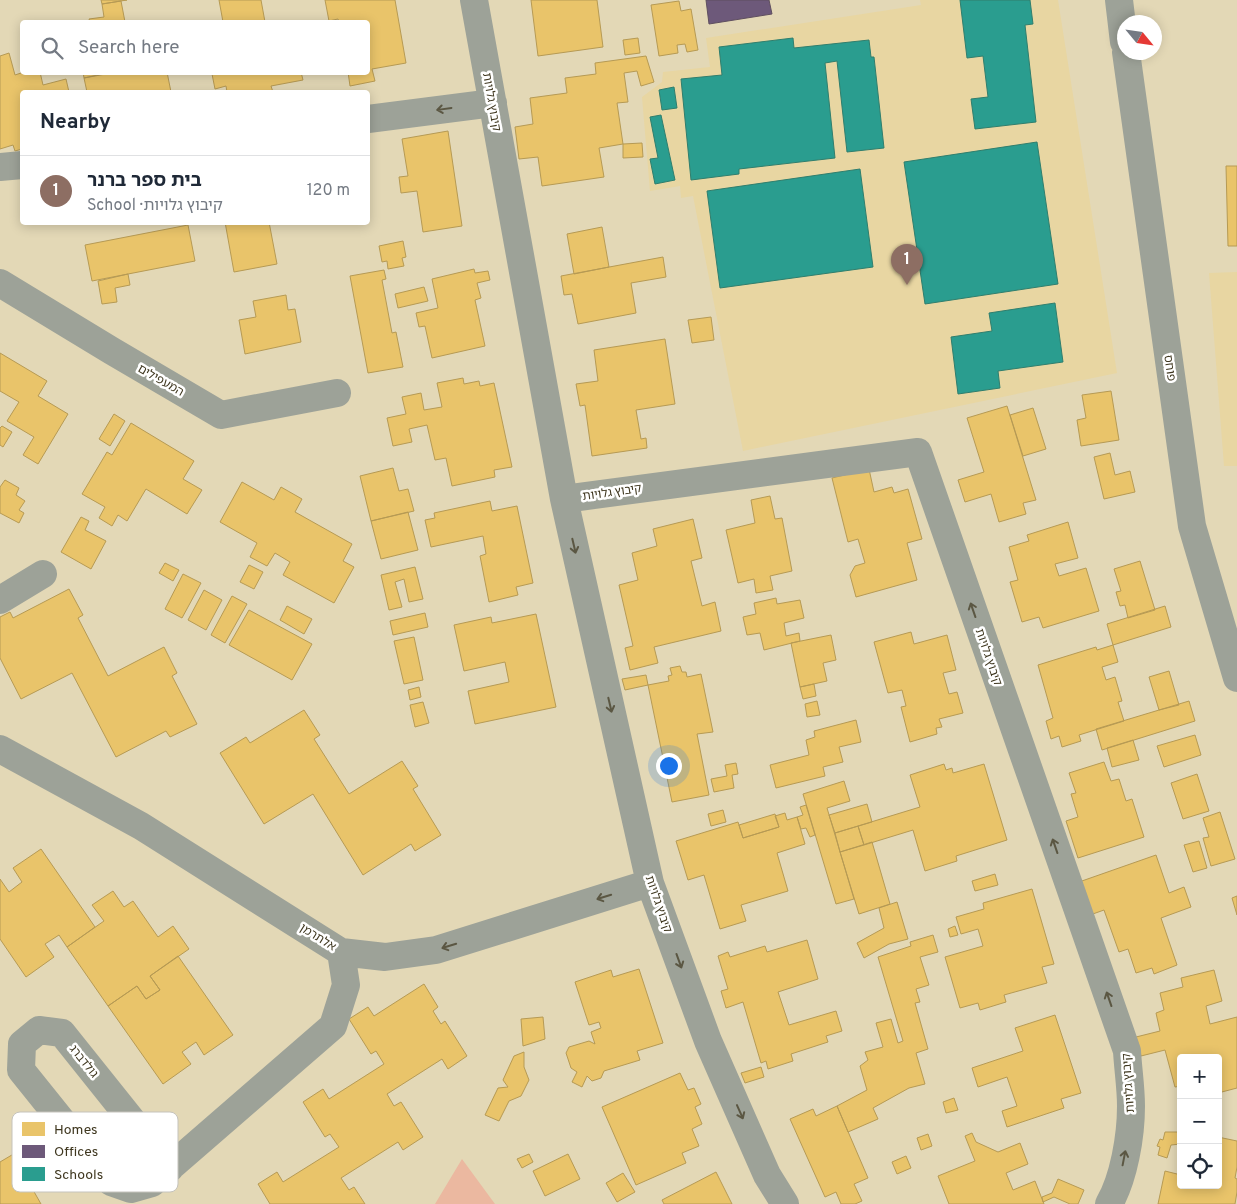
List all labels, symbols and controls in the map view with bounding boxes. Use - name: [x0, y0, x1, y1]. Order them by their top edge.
- north arrow: [1117, 15, 1162, 60]
- search box: [20, 20, 370, 75]
- icon: search: [38, 34, 66, 62]
- text: Search here: [78, 36, 180, 60]
- street label: קיבוץ גלויות: [478, 71, 504, 133]
- one-way arrow: [437, 104, 453, 114]
- text: Nearby: [40, 109, 111, 136]
- text: בית ספר ברנר: [87, 169, 202, 193]
- text: 1: [53, 181, 59, 201]
- text: 120 m: [307, 181, 350, 201]
- text: School · קיבוץ גלויות: [87, 196, 223, 216]
- pin: 1: [891, 244, 923, 285]
- street label: פוחס: [1159, 354, 1179, 382]
- street label: המעפילים: [134, 361, 187, 401]
- street label: קיבוץ גלויות: [582, 481, 643, 505]
- one-way arrow: [570, 538, 579, 554]
- one-way arrow: [968, 603, 977, 618]
- street label: קיבוץ גלויות: [971, 627, 1005, 688]
- one-way arrow: [606, 696, 615, 712]
- your location: [656, 753, 682, 779]
- one-way arrow: [1050, 839, 1059, 854]
- street label: קיבוץ גלויות: [641, 874, 675, 935]
- one-way arrow: [596, 893, 612, 903]
- street label: אלתרמן: [296, 920, 339, 955]
- one-way arrow: [441, 942, 457, 951]
- one-way arrow: [675, 953, 684, 969]
- one-way arrow: [1104, 992, 1113, 1008]
- street label: גולדברג: [65, 1042, 102, 1082]
- street label: קיבוץ גלויות: [1119, 1052, 1139, 1113]
- map controls: [1177, 1054, 1222, 1189]
- button: +: [1177, 1054, 1222, 1099]
- button: −: [1177, 1099, 1222, 1144]
- one-way arrow: [735, 1104, 745, 1119]
- legend: [12, 1112, 178, 1192]
- text: Homes: [54, 1122, 98, 1139]
- text: Offices: [54, 1144, 98, 1161]
- button: locate: [1177, 1144, 1222, 1189]
- one-way arrow: [1120, 1150, 1130, 1166]
- text: Schools: [54, 1167, 103, 1184]

